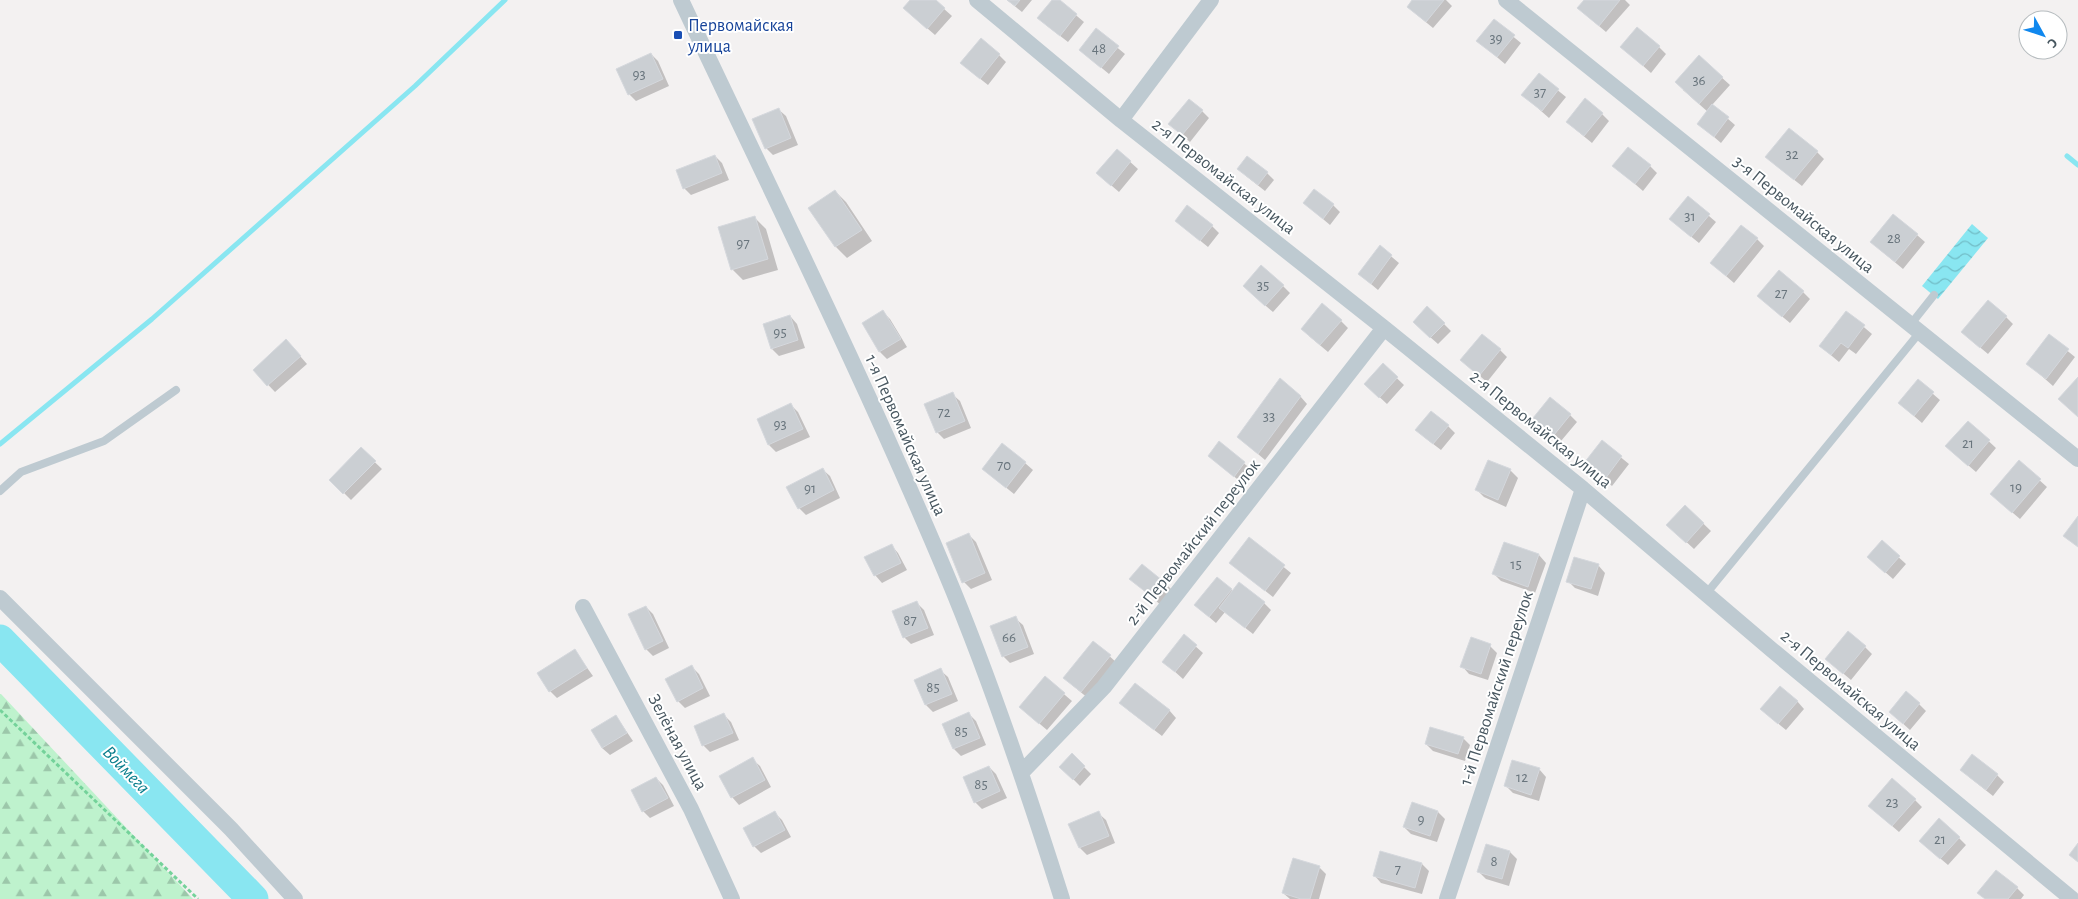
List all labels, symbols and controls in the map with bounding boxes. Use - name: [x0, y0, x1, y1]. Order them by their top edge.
- north arrow: [2018, 10, 2068, 60]
- place label: Первомайская улица: [687, 17, 794, 56]
- marker: Первомайская улица: [672, 29, 684, 41]
- house number: 39: [1489, 31, 1503, 46]
- text: С: [2044, 35, 2060, 50]
- house number: 48: [1092, 41, 1106, 56]
- house number: 93: [632, 67, 646, 82]
- house number: 36: [1692, 73, 1706, 88]
- house number: 37: [1534, 85, 1546, 100]
- street label: 2-я Первомайская улица: [1148, 115, 1298, 238]
- house number: 32: [1785, 147, 1799, 162]
- street label: 3-я Первомайская улица: [1729, 152, 1877, 277]
- house number: 31: [1684, 209, 1696, 224]
- house number: 28: [1887, 231, 1901, 246]
- house number: 97: [736, 236, 750, 251]
- house number: 35: [1257, 278, 1269, 293]
- house number: 27: [1774, 286, 1788, 301]
- house number: 95: [773, 325, 787, 340]
- street label: 1-я Первомайская улица: [861, 352, 949, 519]
- street label: 2-я Первомайская улица: [1466, 367, 1615, 492]
- house number: 72: [937, 405, 951, 420]
- house number: 33: [1263, 409, 1275, 424]
- house number: 93: [773, 417, 787, 432]
- house number: 21: [1962, 436, 1974, 451]
- street label: 2-й Первомайский переулок: [1123, 456, 1265, 629]
- house number: 70: [997, 458, 1011, 473]
- house number: 19: [2010, 480, 2022, 495]
- house number: 91: [804, 481, 816, 496]
- house number: 15: [1510, 557, 1522, 572]
- street label: 1-й Первомайский переулок: [1457, 588, 1537, 788]
- house number: 87: [903, 613, 917, 628]
- street label: 2-я Первомайская улица: [1777, 627, 1924, 754]
- house number: 66: [1002, 630, 1016, 645]
- house number: 85: [926, 680, 940, 695]
- street label: Зелёная улица: [644, 691, 710, 794]
- house number: 85: [954, 724, 968, 739]
- water label: Воймега: [99, 742, 153, 798]
- house number: 12: [1516, 770, 1528, 785]
- house number: 85: [974, 777, 988, 792]
- house number: 23: [1885, 795, 1899, 810]
- house number: 9: [1417, 812, 1425, 827]
- house number: 21: [1934, 832, 1946, 847]
- house number: 8: [1490, 854, 1498, 869]
- house number: 7: [1395, 862, 1401, 877]

